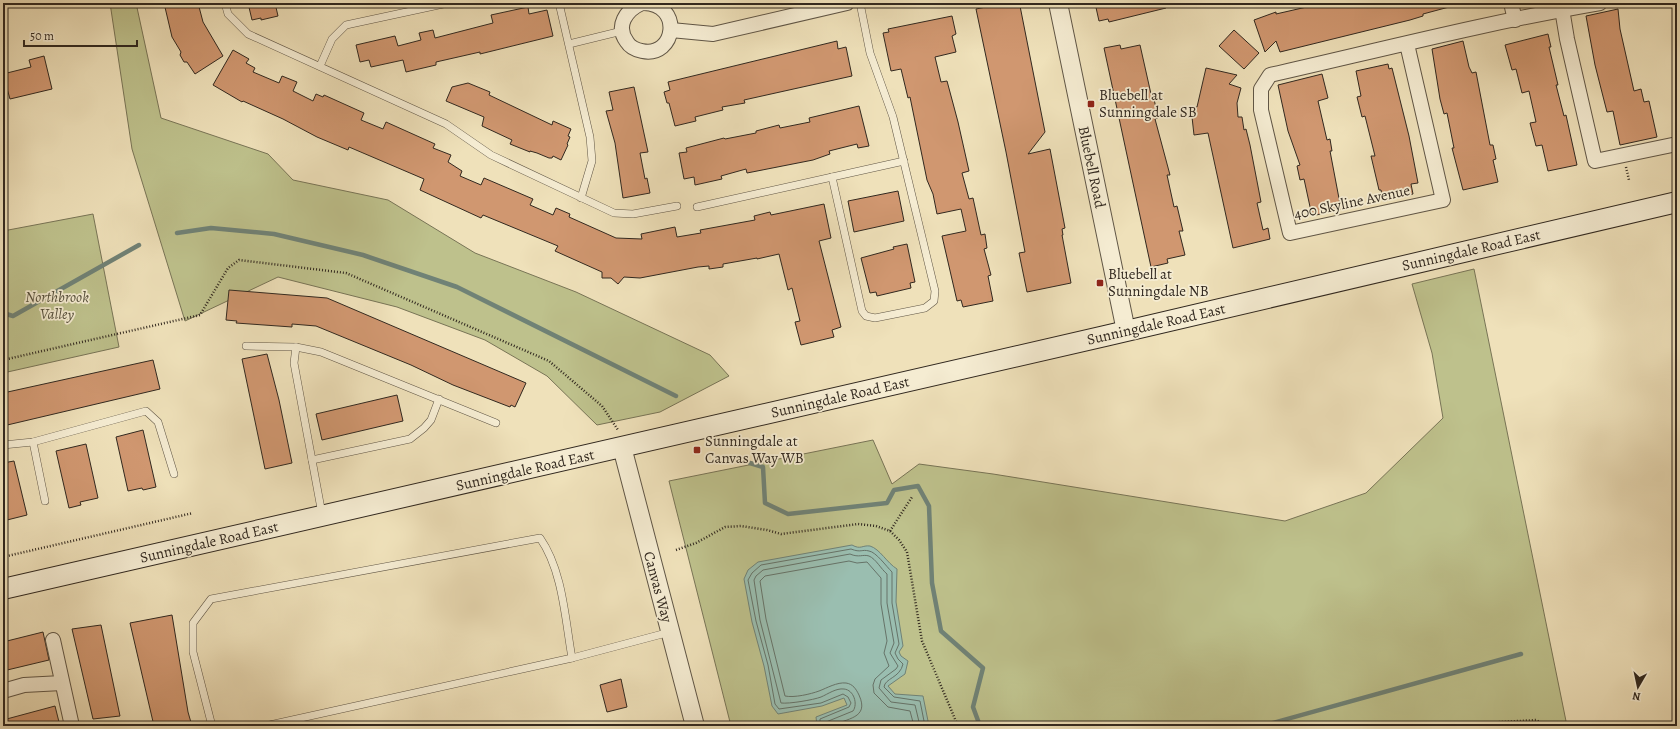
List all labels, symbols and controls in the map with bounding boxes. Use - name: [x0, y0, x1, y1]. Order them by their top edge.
- scale bar: [24, 22, 137, 48]
- text: 50 m: [30, 28, 54, 44]
- place label: Bluebell at Sunningdale SB: [1099, 85, 1197, 122]
- marker: Bluebell at Sunningdale SB: [1086, 99, 1096, 109]
- street label: Bluebell Road: [1074, 124, 1111, 211]
- street label: 400 Skyline Avenue: [1292, 180, 1412, 224]
- street label: Sunningdale Road East: [1400, 224, 1542, 276]
- place label: Bluebell at Sunningdale NB: [1108, 264, 1209, 301]
- marker: Bluebell at Sunningdale NB: [1095, 278, 1105, 288]
- park label: Northbrook Valley: [25, 287, 89, 324]
- street label: Sunningdale Road East: [1085, 298, 1227, 350]
- street label: Sunningdale Road East: [769, 371, 911, 423]
- place label: Sunningdale at Canvas Way WB: [705, 431, 804, 468]
- street label: Sunningdale Road East: [454, 444, 596, 496]
- marker: Sunningdale at Canvas Way WB: [692, 445, 702, 455]
- street label: Sunningdale Road East: [138, 516, 280, 568]
- street label: Canvas Way: [639, 549, 677, 625]
- north arrow: [1618, 667, 1658, 707]
- text: N: [1631, 688, 1642, 704]

